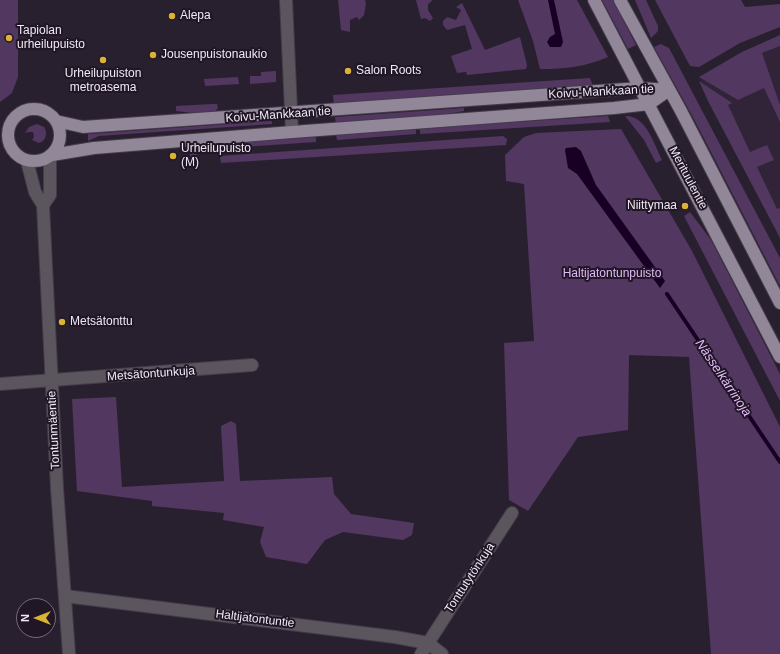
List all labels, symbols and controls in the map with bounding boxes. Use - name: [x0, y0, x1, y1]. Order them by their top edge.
- place label: Alepa: [180, 9, 211, 23]
- marker: Alepa: [167, 11, 177, 21]
- place label: Tapiolan urheilupuisto: [17, 24, 85, 52]
- marker: Tapiolan urheilupuisto: [4, 33, 14, 43]
- place label: Jousenpuistonaukio: [161, 48, 267, 62]
- marker: Jousenpuistonaukio: [148, 50, 158, 60]
- marker: Urheilupuiston metroasema: [98, 55, 108, 65]
- place label: Salon Roots: [356, 64, 421, 78]
- marker: Salon Roots: [343, 66, 353, 76]
- place label: Urheilupuiston metroasema: [65, 67, 141, 95]
- street label: Koivu-Mankkaan tie: [548, 82, 654, 102]
- street label: Koivu-Mankkaan tie: [225, 104, 331, 126]
- place label: Urheilupuisto (M): [181, 142, 251, 170]
- street label: Merituulentie: [666, 144, 710, 212]
- marker: Urheilupuisto (M): [168, 151, 178, 161]
- place label: Niittymaa: [627, 199, 677, 213]
- marker: Niittymaa: [680, 201, 690, 211]
- park label: Haltijatontunpuisto: [563, 267, 661, 281]
- place label: Metsätonttu: [70, 315, 133, 329]
- marker: Metsätonttu: [57, 317, 67, 327]
- water label: Nässelkärrinoja: [691, 337, 755, 419]
- street label: Metsätontunkuja: [107, 364, 195, 384]
- street label: Tontunmäentie: [45, 390, 63, 470]
- street label: Tonttutytönkuja: [442, 540, 498, 616]
- north arrow: [16, 598, 56, 638]
- street label: Haltijatontuntie: [215, 607, 295, 631]
- text: N: [19, 614, 31, 622]

